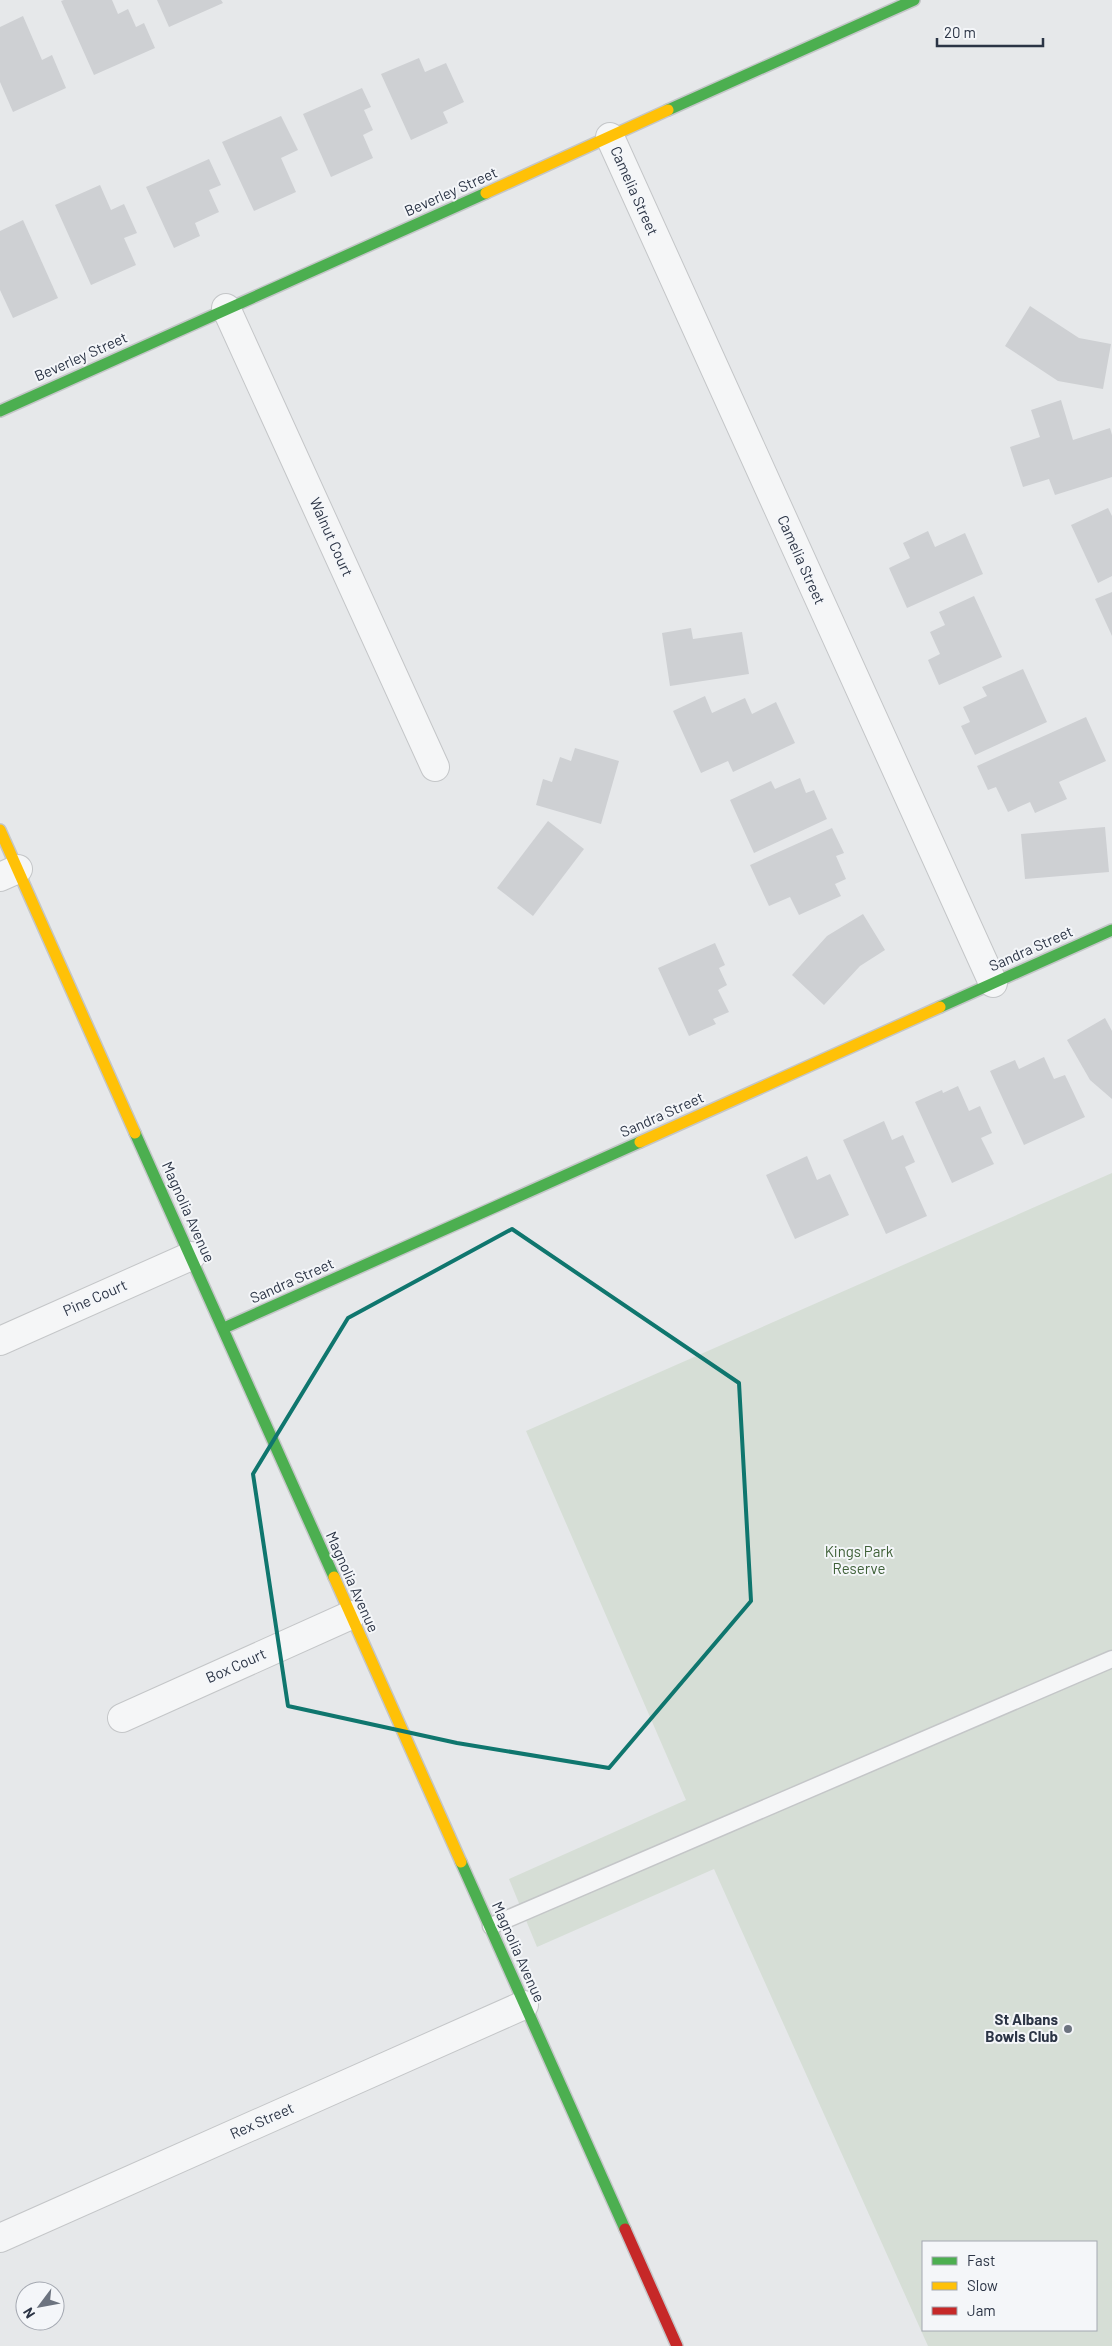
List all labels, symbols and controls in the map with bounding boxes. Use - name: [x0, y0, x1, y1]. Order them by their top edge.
- scale bar: [937, 15, 1043, 47]
- text: 20 m: [944, 23, 976, 41]
- street label: Camelia Street: [607, 143, 663, 238]
- street label: Beverley Street: [401, 163, 500, 220]
- street label: Beverley Street: [31, 328, 130, 385]
- street label: Walnut Court: [306, 494, 357, 579]
- street label: Camelia Street: [774, 512, 830, 607]
- street label: Sandra Street: [986, 922, 1075, 975]
- street label: Sandra Street: [617, 1088, 706, 1141]
- street label: Magnolia Avenue: [159, 1159, 219, 1265]
- street label: Sandra Street: [247, 1254, 336, 1307]
- street label: Pine Court: [60, 1275, 129, 1319]
- street label: Magnolia Avenue: [323, 1529, 383, 1635]
- park label: Kings Park Reserve: [825, 1542, 894, 1577]
- street label: Box Court: [203, 1644, 268, 1686]
- street label: Magnolia Avenue: [489, 1899, 549, 2005]
- place label: St Albans Bowls Club: [985, 2010, 1058, 2045]
- marker: St Albans Bowls Club: [1062, 2023, 1074, 2035]
- street label: Rex Street: [227, 2098, 296, 2142]
- legend: [922, 2241, 1097, 2331]
- text: Fast: [967, 2251, 995, 2269]
- text: Slow: [967, 2276, 998, 2294]
- north arrow: [15, 2281, 65, 2331]
- text: Jam: [967, 2301, 996, 2319]
- text: N: [19, 2305, 38, 2322]

